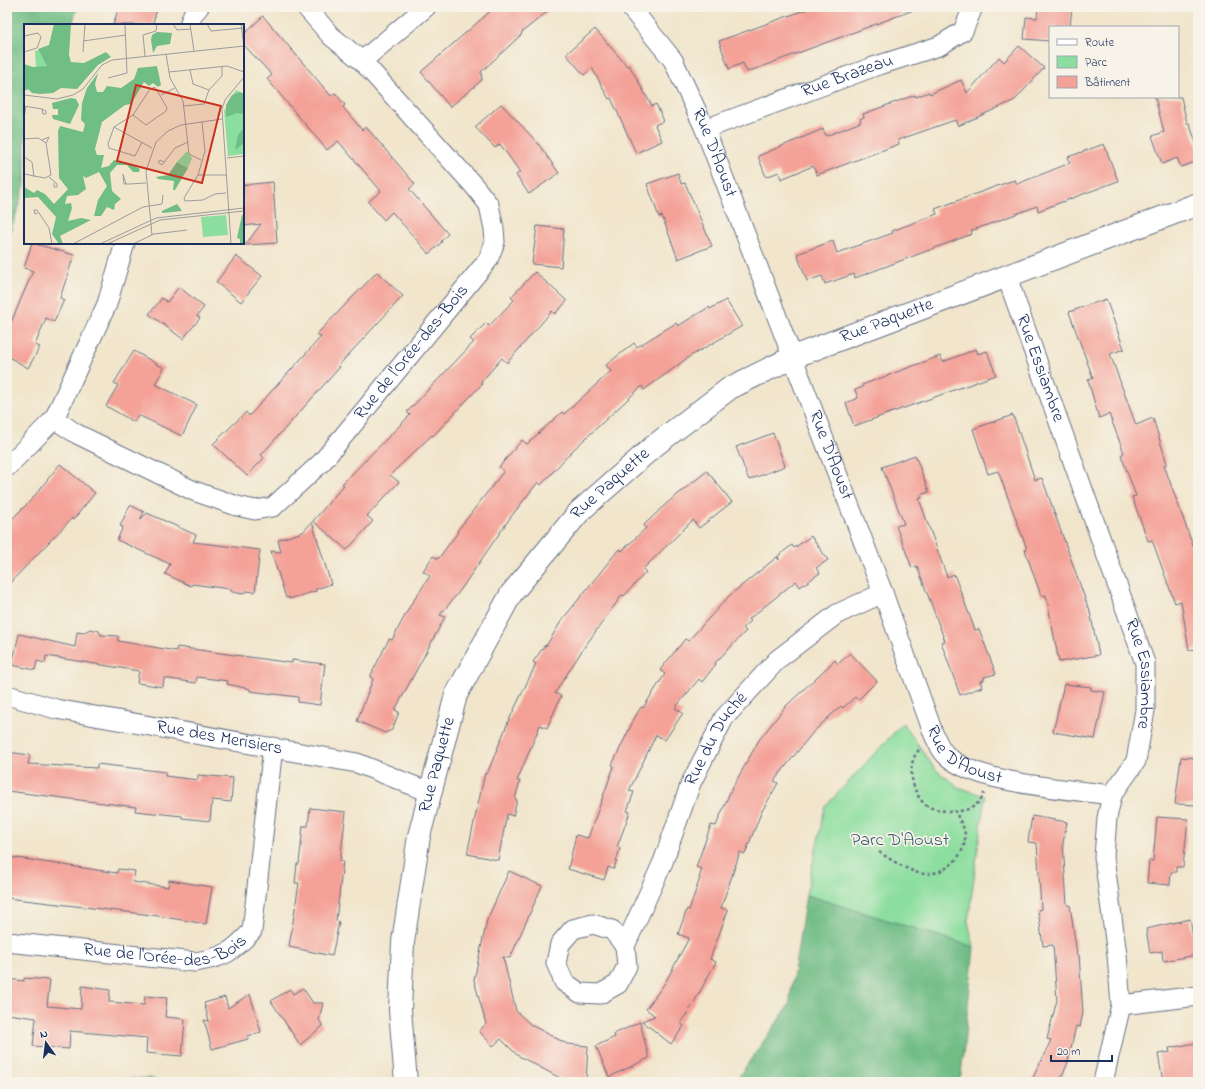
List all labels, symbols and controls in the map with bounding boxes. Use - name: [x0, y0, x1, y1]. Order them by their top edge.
- inset map: [24, 24, 244, 244]
- legend: [1049, 26, 1179, 98]
- text: Route: [1085, 34, 1115, 52]
- street label: Rue Brazeau: [798, 48, 897, 105]
- text: Parc: [1085, 54, 1107, 72]
- text: Bâtiment: [1084, 74, 1130, 92]
- street label: Rue D'Aoust: [684, 104, 743, 201]
- street label: Rue de l'Orée-des-Bois: [348, 279, 476, 426]
- street label: Rue Paquette: [837, 292, 938, 351]
- street label: Rue Essiambre: [1009, 311, 1071, 426]
- street label: Rue D'Aoust: [801, 407, 859, 504]
- street label: Rue Paquette: [565, 441, 657, 526]
- street label: Rue Essiambre: [1117, 615, 1158, 732]
- street label: Rue du Duché: [678, 686, 755, 791]
- street label: Rue Paquette: [413, 713, 463, 816]
- street label: Rue des Merisiers: [154, 714, 285, 762]
- street label: Rue D'Aoust: [919, 722, 1005, 792]
- park label: Parc D'Aoust: [851, 828, 949, 854]
- street label: Rue de l'Orée-des-Bois: [82, 929, 254, 975]
- north arrow: [26, 1023, 66, 1063]
- text: N: [38, 1026, 49, 1043]
- scale bar: [1051, 1037, 1112, 1063]
- text: 20 m: [1057, 1043, 1080, 1061]

